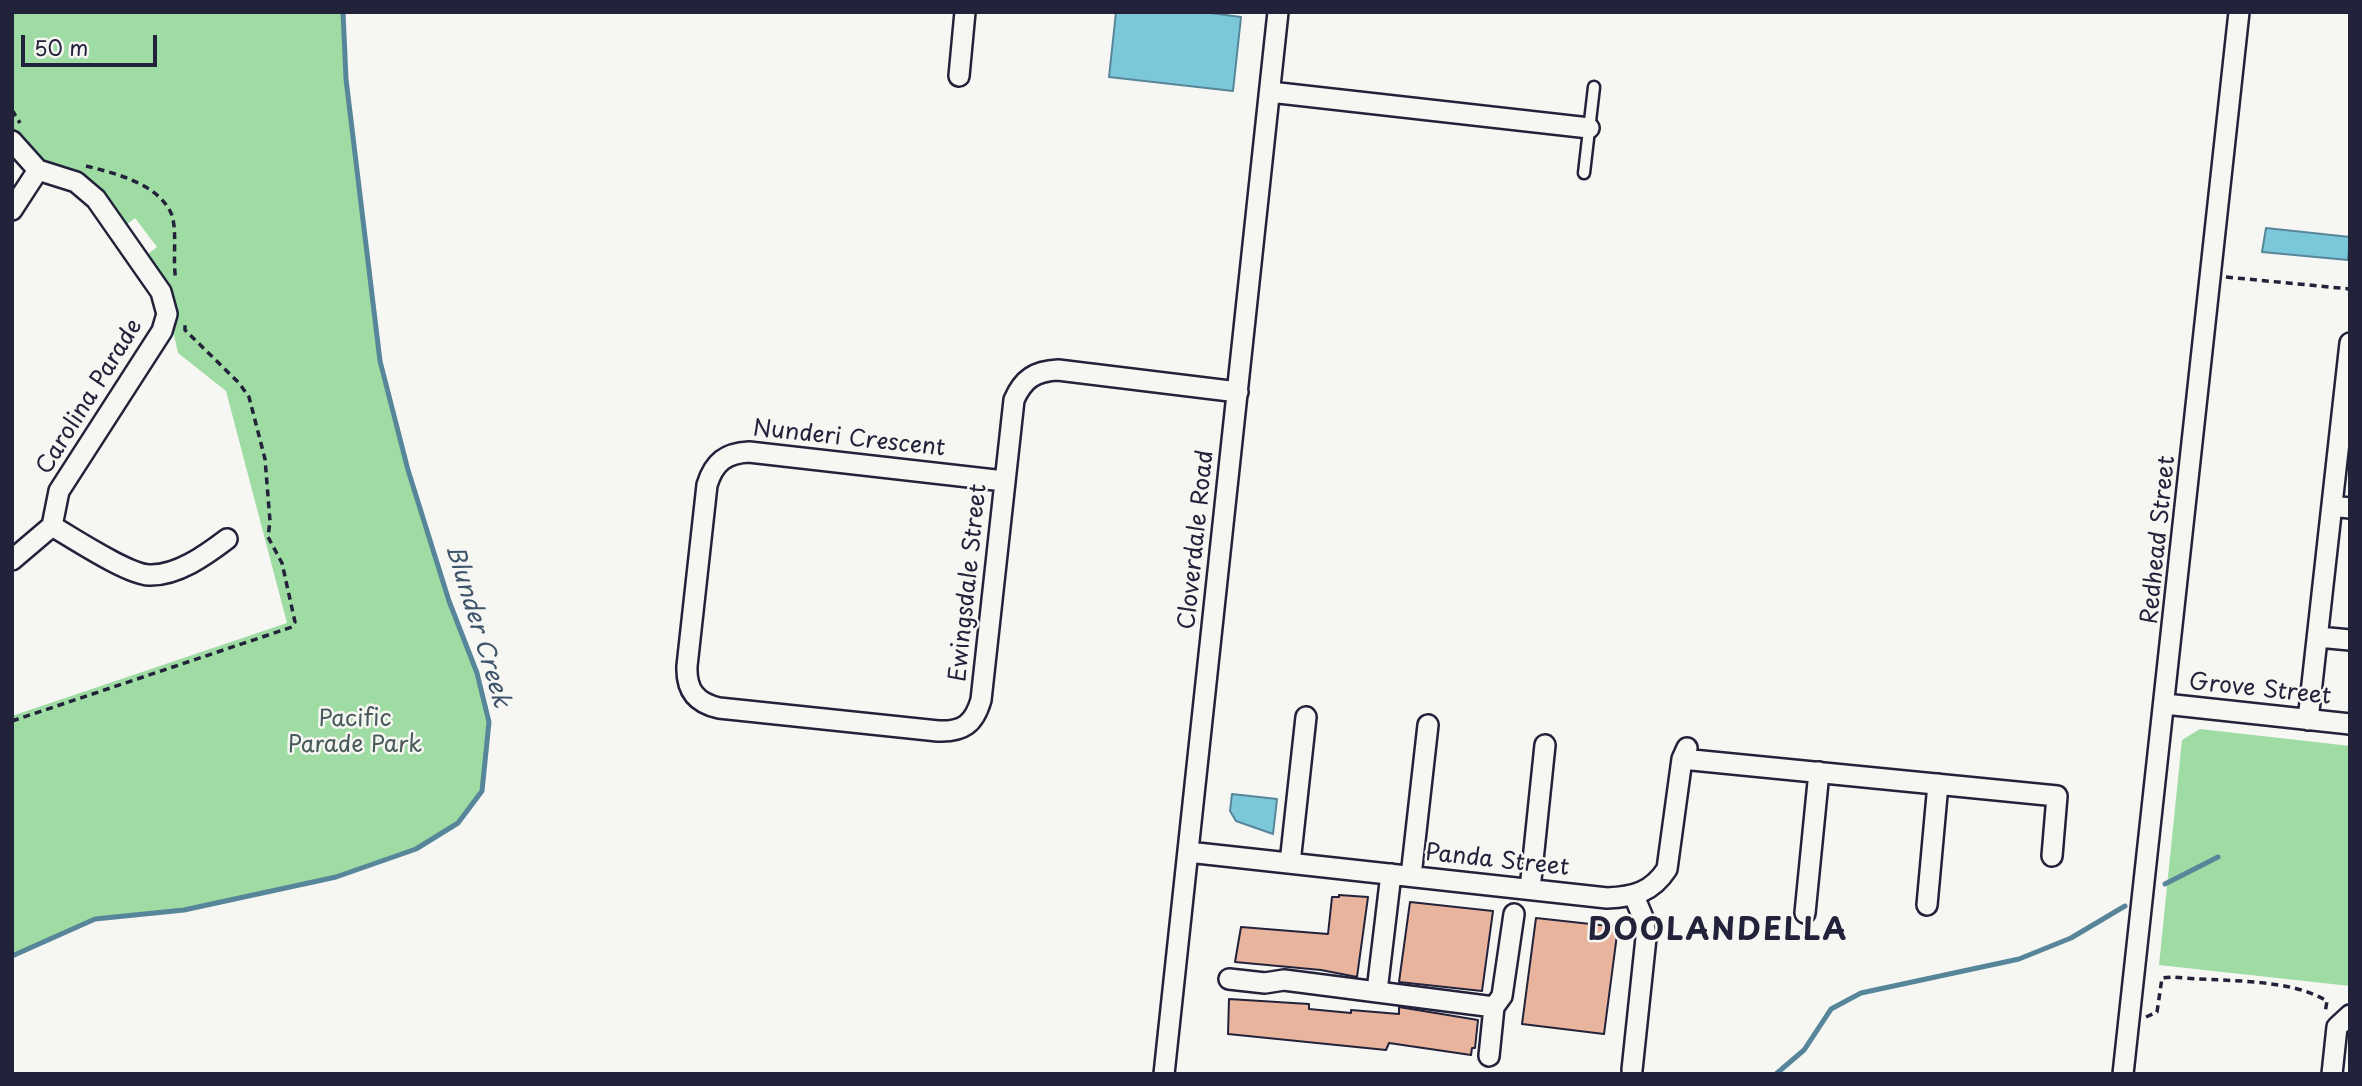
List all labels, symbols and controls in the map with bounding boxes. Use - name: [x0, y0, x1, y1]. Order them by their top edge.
- scale bar: [24, 21, 161, 65]
- text: 50 m: [34, 31, 88, 63]
- street label: Carolina Parade: [31, 314, 149, 480]
- street label: Nunderi Crescent: [751, 415, 947, 463]
- street label: Cloverdale Road: [1174, 449, 1220, 631]
- street label: Redhead Street: [2136, 454, 2182, 626]
- street label: Ewingsdale Street: [945, 483, 993, 683]
- water label: Blunder Creek: [439, 541, 515, 711]
- street label: Grove Street: [2187, 669, 2333, 711]
- park label: Pacific Parade Park: [288, 706, 422, 760]
- street label: Panda Street: [1424, 840, 1570, 882]
- district label: DOOLANDELLA: [1591, 914, 1845, 950]

